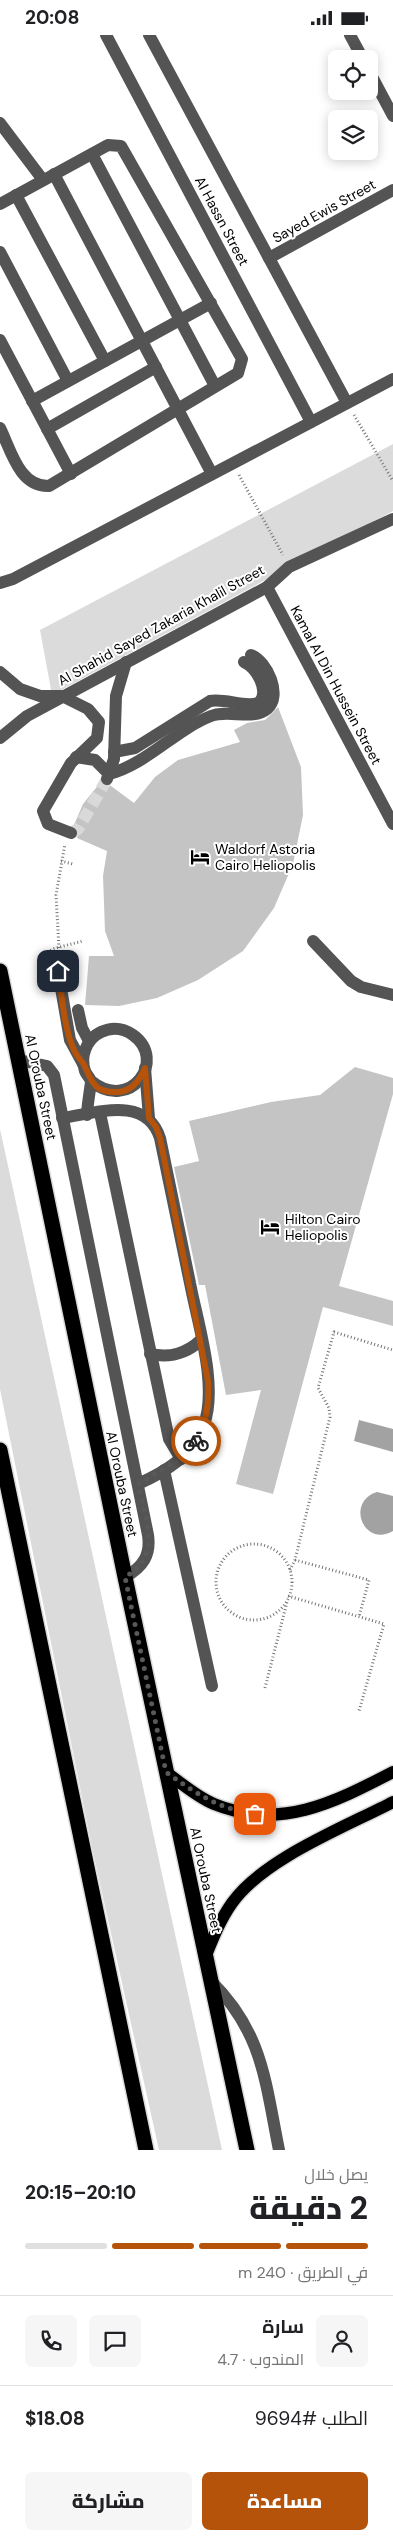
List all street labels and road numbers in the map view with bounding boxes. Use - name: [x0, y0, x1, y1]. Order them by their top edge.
- street label: Al Hassn Street: [191, 173, 253, 269]
- street label: Sayed Ewis Street: [269, 175, 379, 247]
- street label: Al Shahid Sayed Zakaria Khalil Street: [55, 561, 267, 689]
- street label: Kamal Al Din Hussein Street: [286, 602, 386, 768]
- street label: Al Orouba Street: [21, 1032, 61, 1142]
- street label: Al Orouba Street: [102, 1429, 142, 1539]
- street label: Al Orouba Street: [186, 1825, 226, 1935]

